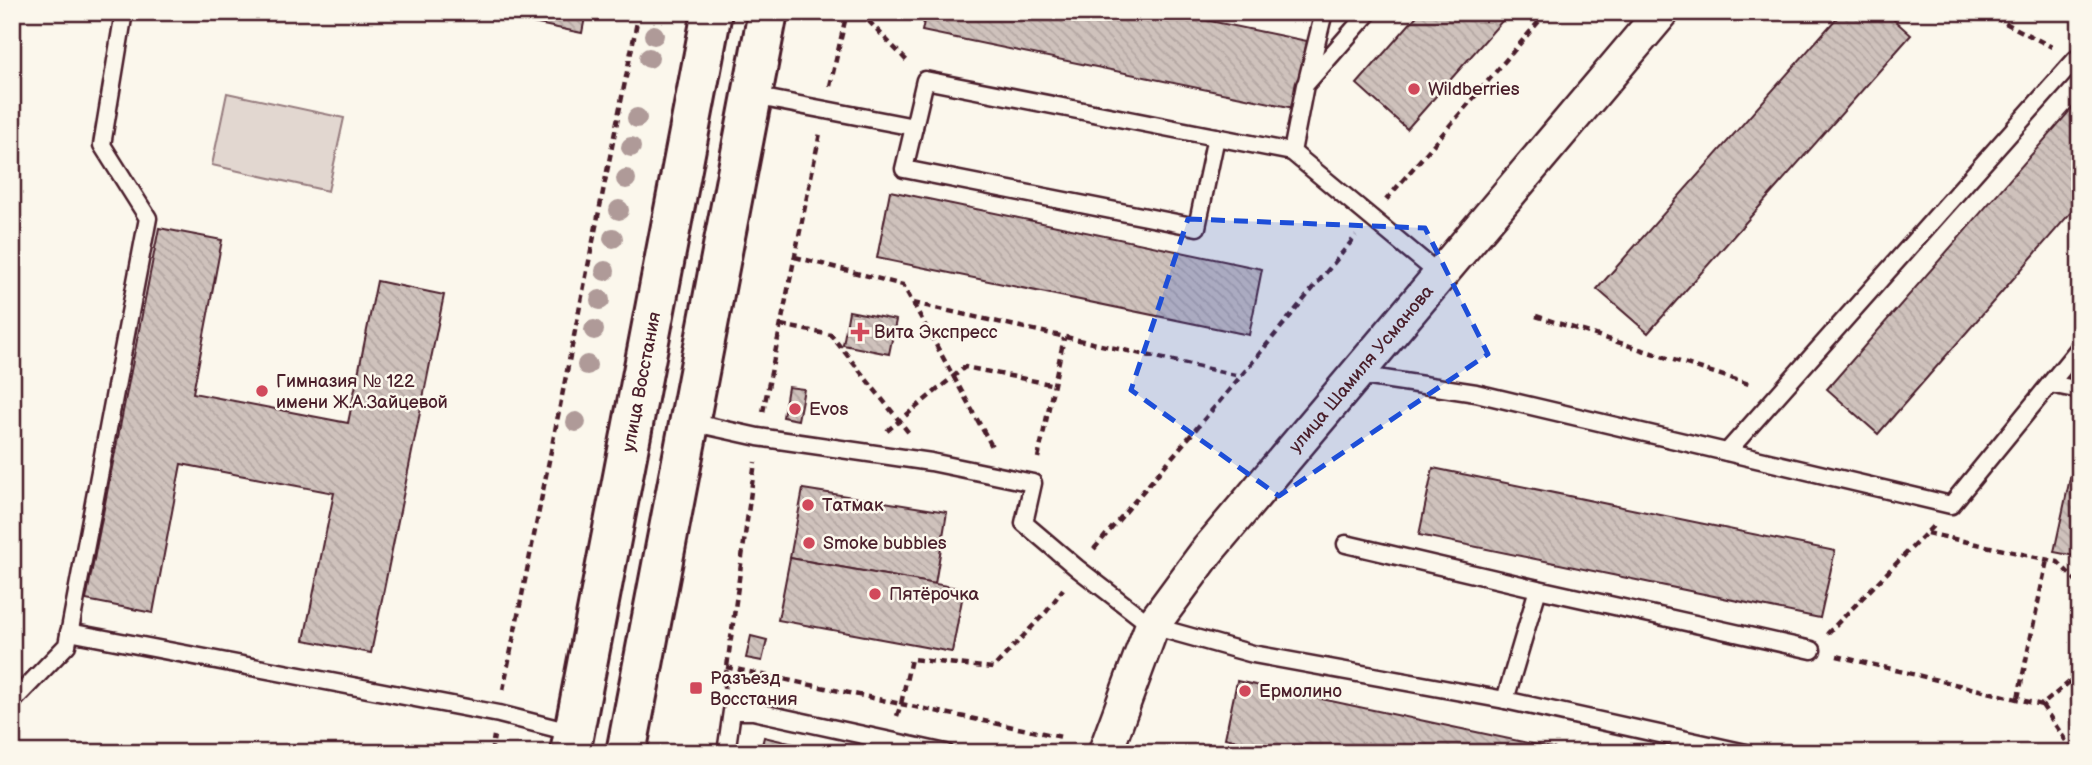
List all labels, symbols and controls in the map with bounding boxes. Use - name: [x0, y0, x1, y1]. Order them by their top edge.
- place label: Wildberries: [1428, 79, 1520, 100]
- marker: Wildberries: [1406, 81, 1422, 97]
- street label: улица Шамиля Усманова: [1285, 281, 1438, 457]
- street label: улица Восстания: [618, 310, 665, 454]
- place label: Вита Экспресс: [874, 322, 998, 343]
- marker: Вита Экспресс: [852, 324, 868, 340]
- place label: Гимназия № 122 имени Ж.А.Зайцевой: [276, 371, 448, 413]
- marker: Гимназия № 122 имени Ж.А.Зайцевой: [254, 383, 270, 399]
- place label: Evos: [809, 399, 849, 420]
- marker: Evos: [787, 401, 803, 417]
- place label: Татмак: [822, 495, 884, 516]
- marker: Татмак: [800, 497, 816, 513]
- place label: Smoke bubbles: [823, 533, 947, 554]
- marker: Smoke bubbles: [801, 535, 817, 551]
- place label: Пятёрочка: [889, 584, 980, 605]
- marker: Пятёрочка: [867, 586, 883, 602]
- place label: Разъезд Восстания: [710, 668, 797, 710]
- marker: Разъезд Восстания: [688, 680, 704, 696]
- place label: Ермолино: [1259, 681, 1342, 702]
- marker: Ермолино: [1237, 683, 1253, 699]

